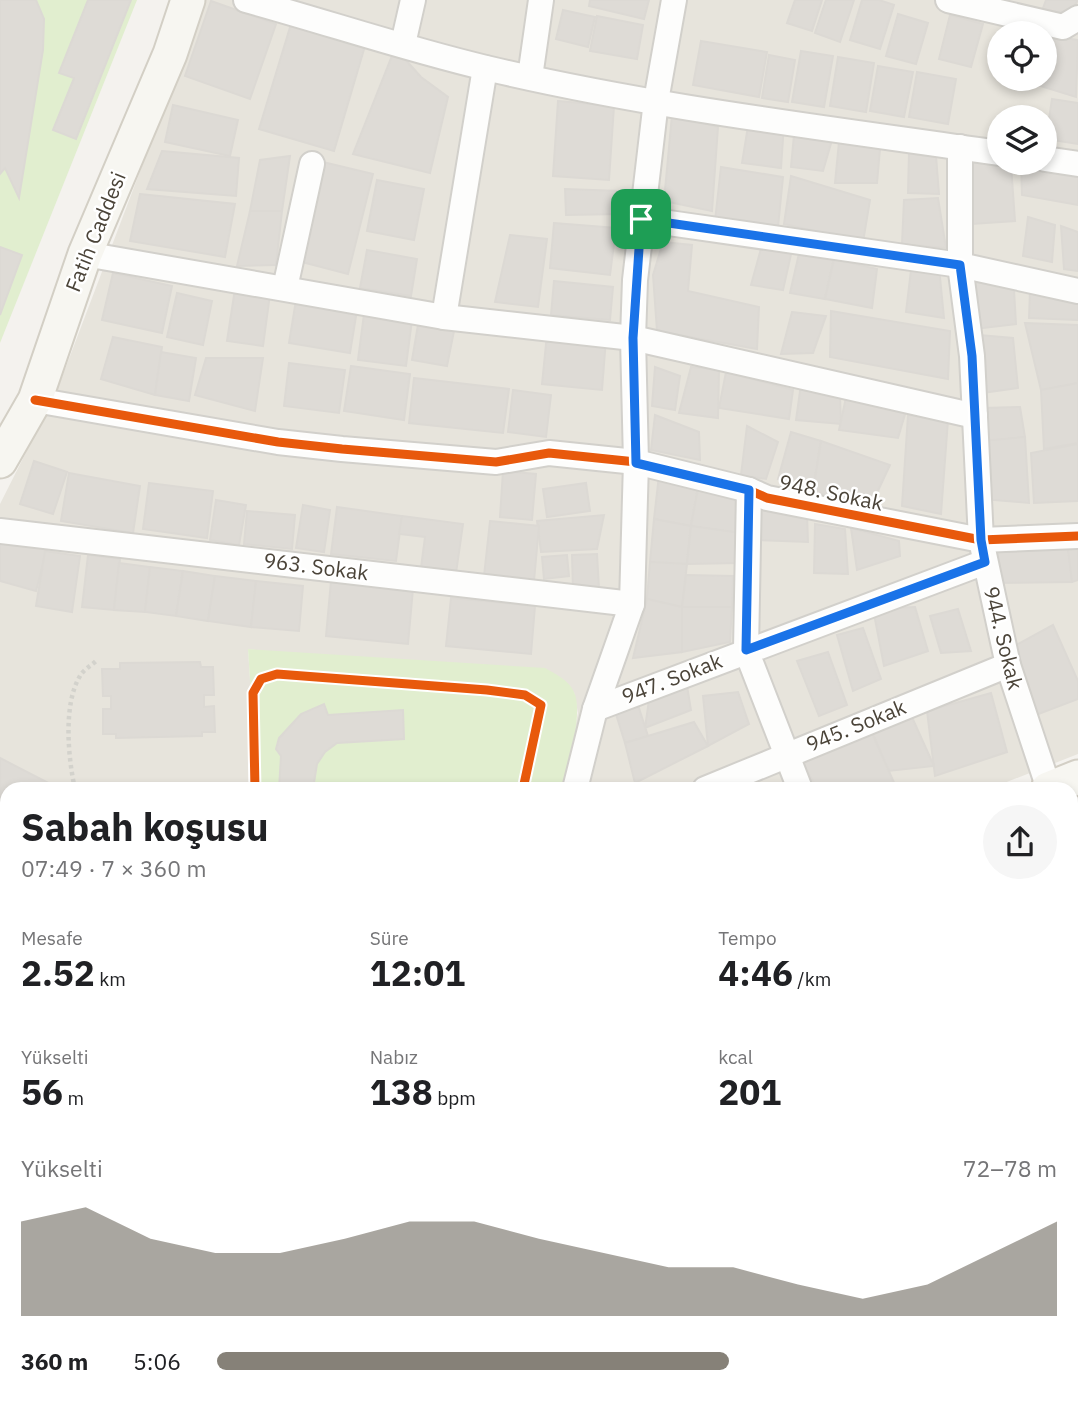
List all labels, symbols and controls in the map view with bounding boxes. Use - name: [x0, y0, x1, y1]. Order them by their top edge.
- map controls: [987, 21, 1057, 175]
- button: locate: [987, 21, 1057, 91]
- button: layers: [987, 105, 1057, 175]
- street label: Fatih Caddesi: [58, 167, 132, 296]
- pin: [611, 189, 671, 249]
- icon: arrive: [622, 200, 660, 238]
- street label: 948. Sokak: [777, 467, 886, 517]
- street label: 963. Sokak: [262, 546, 370, 586]
- street label: 944. Sokak: [978, 583, 1030, 692]
- street label: 947. Sokak: [617, 646, 726, 710]
- street label: 945. Sokak: [801, 692, 910, 758]
- text: Sabah koşusu: [21, 802, 269, 851]
- button: share: [983, 805, 1057, 879]
- text: 07:49 · 7 × 360 m: [21, 853, 207, 883]
- text: Mesafe: [21, 926, 83, 950]
- text: Süre: [370, 926, 409, 950]
- text: Tempo: [718, 926, 777, 950]
- text: 2.52: [21, 950, 95, 996]
- text: 12:01: [370, 950, 465, 996]
- text: 4:46: [718, 950, 793, 996]
- text: km: [95, 967, 126, 991]
- text: /km: [793, 967, 831, 991]
- text: Yükselti: [21, 1045, 89, 1069]
- text: Nabız: [370, 1045, 418, 1069]
- text: kcal: [718, 1045, 753, 1069]
- text: 56: [21, 1069, 63, 1115]
- text: 138: [370, 1069, 433, 1115]
- text: 201: [718, 1069, 781, 1115]
- text: m: [63, 1086, 84, 1110]
- text: bpm: [433, 1086, 476, 1110]
- text: Yükselti: [21, 1153, 103, 1183]
- text: 72–78 m: [963, 1153, 1057, 1183]
- text: 360 m: [21, 1346, 88, 1376]
- text: 5:06: [133, 1346, 181, 1376]

